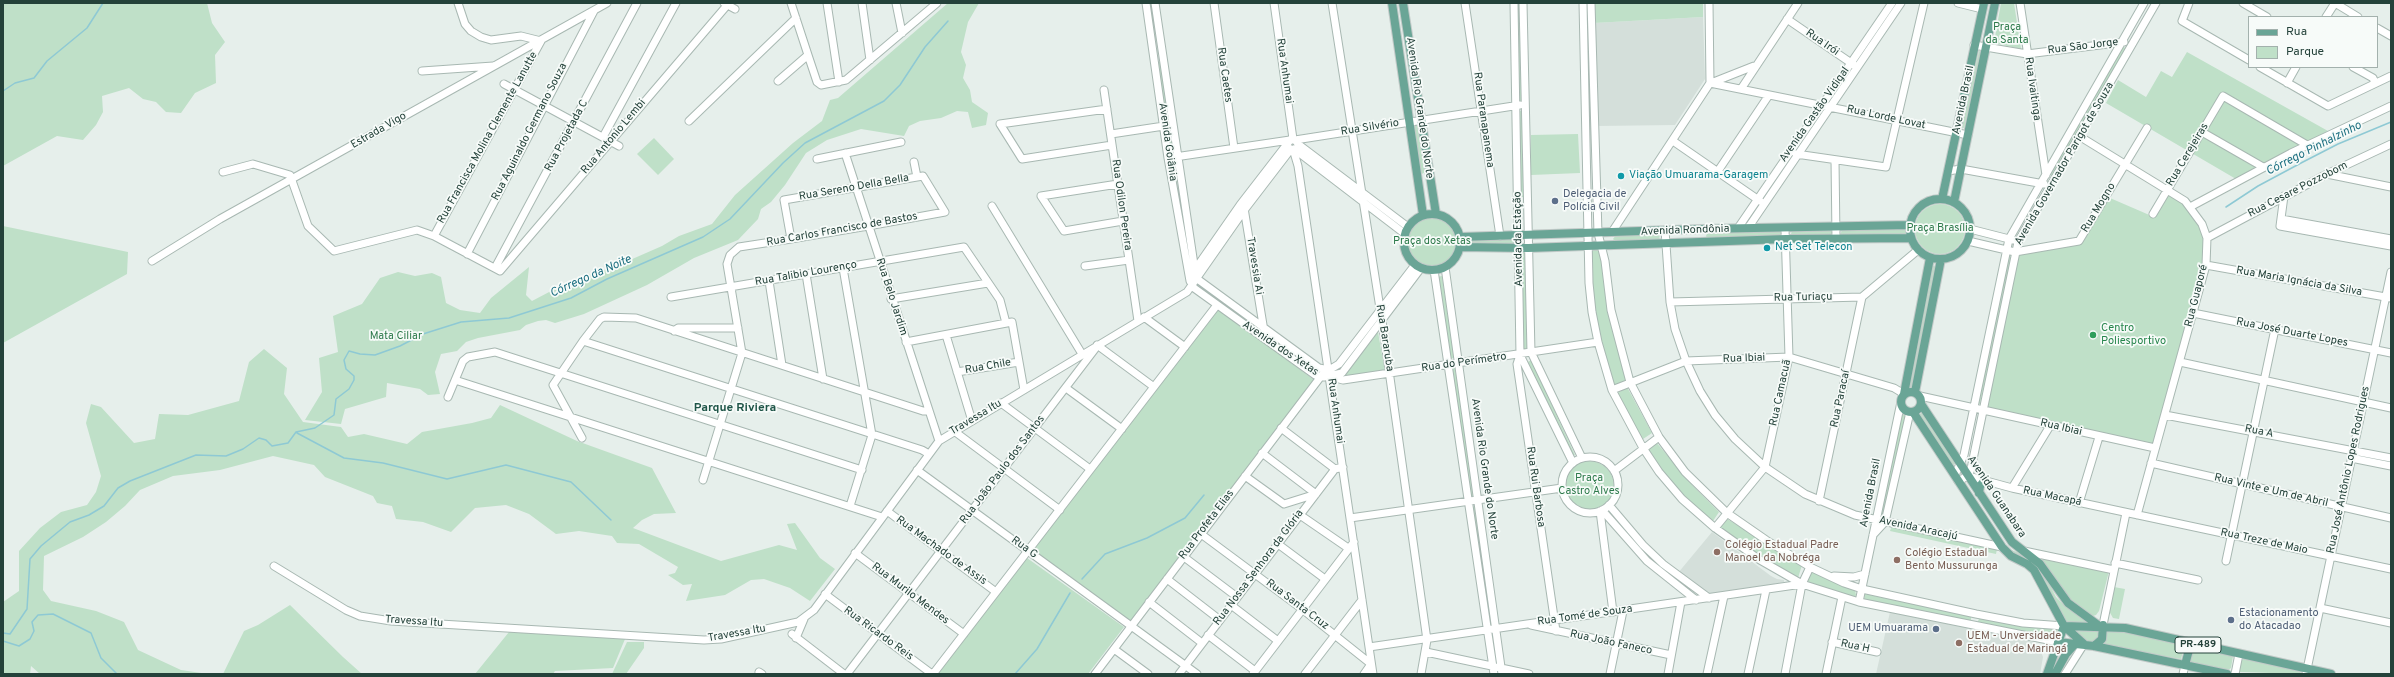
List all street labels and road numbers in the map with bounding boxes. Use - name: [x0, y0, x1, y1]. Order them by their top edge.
- street label: Rua Irói: [1803, 27, 1841, 59]
- street label: Avenida Rio Grande do Norte: [1403, 36, 1435, 180]
- street label: Rua São Jorge: [2047, 36, 2119, 58]
- street label: Rua Anhumai: [1273, 37, 1295, 105]
- street label: Rua Caetes: [1214, 47, 1234, 103]
- street label: Rua Francisca Molina Clemente Lanutte: [435, 50, 541, 226]
- street label: Rua Ivaitinga: [2021, 56, 2043, 122]
- street label: Rua Aguinaldo Germano Souza: [490, 61, 570, 203]
- street label: Avenida Brasil: [1950, 64, 1978, 136]
- street label: Avenida Gastão Vidigal: [1777, 65, 1853, 165]
- street label: Rua Paranapanema: [1470, 71, 1496, 169]
- street label: Avenida Governador Parigot de Souza: [2013, 80, 2117, 248]
- street label: Rua Antonio Lembi: [579, 97, 649, 177]
- street label: Rua Projetada C: [543, 98, 591, 174]
- street label: Avenida Goiânia: [1155, 102, 1179, 182]
- street label: Rua Lorde Lovat: [1845, 103, 1927, 133]
- street label: Estrada Vigo: [349, 110, 409, 152]
- street label: Rua Silvério: [1340, 117, 1400, 139]
- street label: Rua Cerejeiras: [2164, 121, 2212, 189]
- street label: Rua Odilon Pereira: [1108, 159, 1134, 251]
- street label: Rua Cesare Pozzobom: [2246, 159, 2350, 221]
- street label: Rua Sereno Della Bella: [798, 172, 910, 204]
- street label: Rua Mogno: [2079, 181, 2119, 235]
- street label: Avenida da Estação: [1512, 191, 1526, 287]
- street label: Rua Carlos Francisco de Bastos: [765, 210, 919, 250]
- street label: Avenida Rondônia: [1640, 223, 1730, 239]
- street label: Travessia Ai: [1243, 236, 1265, 296]
- street label: Rua Belo Jardim: [872, 257, 910, 337]
- street label: Rua Talibio Lourenço: [754, 259, 858, 289]
- street label: Rua Guaporé: [2183, 263, 2211, 329]
- street label: Rua Maria Ignácia da Silva: [2235, 264, 2363, 300]
- street label: Rua Turiaçu: [1774, 291, 1832, 305]
- street label: Rua Bararuba: [1372, 304, 1396, 372]
- street label: Rua José Duarte Lopes: [2235, 316, 2349, 350]
- street label: Avenida dos Xetas: [1239, 319, 1321, 379]
- street label: Rua do Perímetro: [1421, 350, 1507, 376]
- street label: Rua Ibiai: [1723, 352, 1765, 366]
- street label: Rua Chile: [964, 356, 1012, 378]
- street label: Rua Camacuã: [1768, 359, 1794, 427]
- street label: Rua Paracaí: [1828, 369, 1854, 429]
- street label: Rua Anhumai: [1324, 377, 1346, 445]
- street label: Rua José Antônio Lopes Rodrigues: [2325, 385, 2373, 555]
- street label: Travessa Itu: [948, 397, 1004, 439]
- street label: Avenida Rio Grande do Norte: [1468, 397, 1500, 541]
- street label: Rua João Paulo dos Santos: [958, 413, 1048, 527]
- street label: Rua Ibiai: [2039, 417, 2083, 439]
- street label: Rua A: [2243, 423, 2275, 441]
- street label: Rua Rui Barbosa: [1523, 446, 1547, 528]
- street label: Avenida Guanabara: [1964, 454, 2028, 540]
- street label: Avenida Brasil: [1858, 457, 1884, 529]
- street label: Rua Vinte e Um de Abril: [2213, 471, 2329, 511]
- street label: Rua Macapá: [2021, 484, 2083, 510]
- street label: Rua Profeta Elias: [1177, 488, 1237, 562]
- street label: Rua Nossa Senhora da Glória: [1211, 507, 1307, 629]
- street label: Rua Machado de Assis: [893, 514, 989, 588]
- street label: Avenida Aracajú: [1877, 514, 1959, 544]
- street label: Rua Treze de Maio: [2219, 526, 2309, 558]
- street label: Rua G: [1008, 534, 1040, 562]
- street label: Rua Murilo Mendes: [869, 560, 951, 628]
- street label: Rua Santa Cruz: [1263, 577, 1331, 633]
- street label: Rua Tomé de Souza: [1537, 603, 1633, 629]
- street label: Rua Ricardo Reis: [841, 604, 915, 664]
- street label: Travessa Itu: [384, 613, 444, 631]
- street label: Travessa Itu: [707, 622, 767, 646]
- street label: Rua João Faneco: [1569, 628, 1653, 658]
- street label: Rua H: [1839, 637, 1871, 657]
- road number: PR-489: [2175, 637, 2221, 653]

